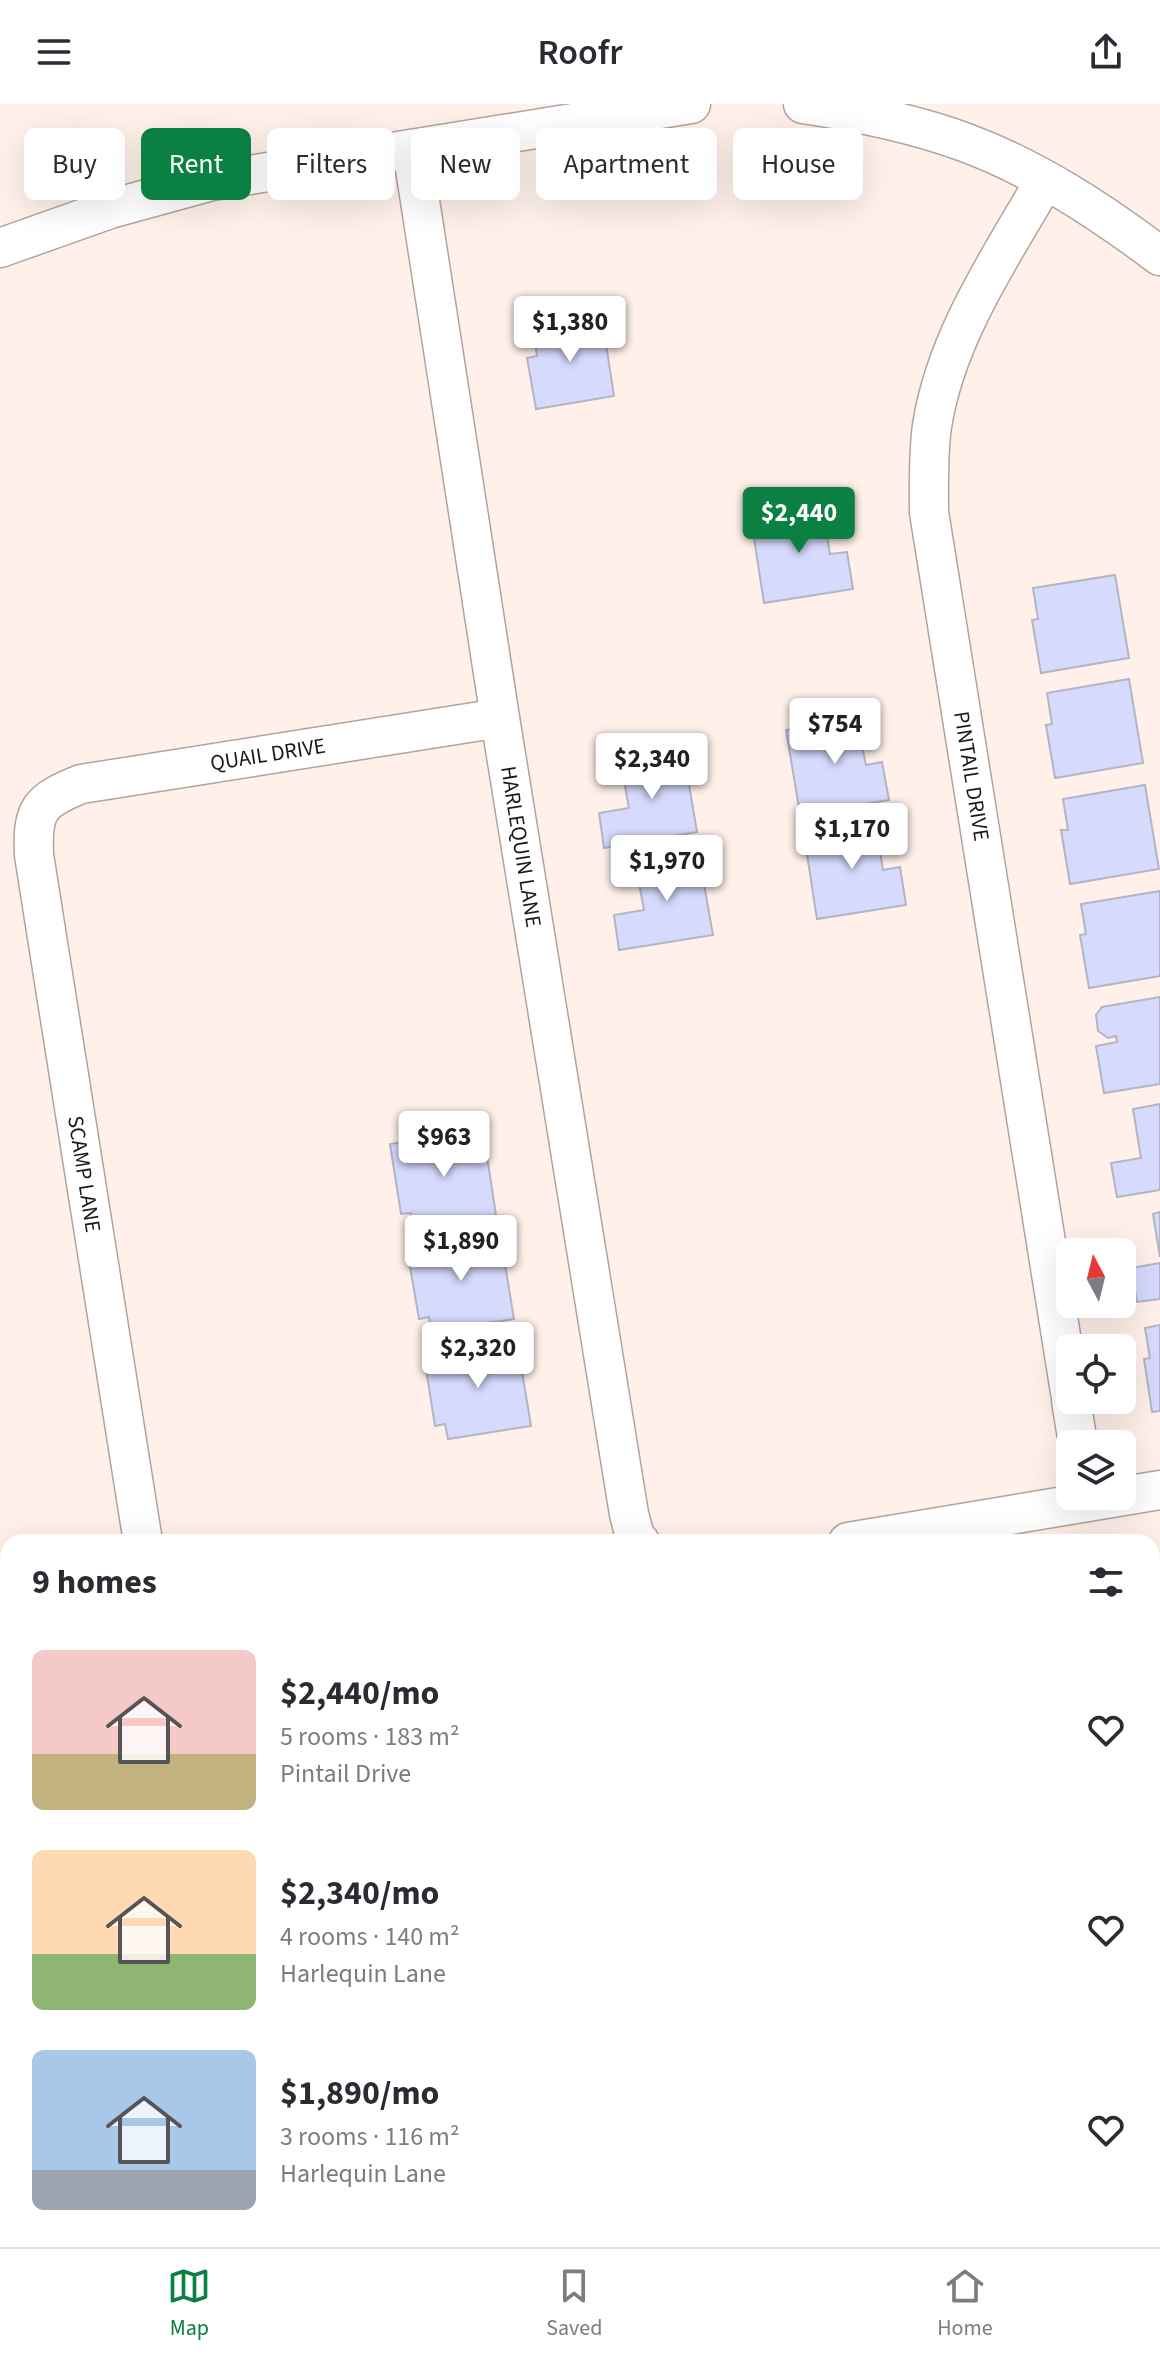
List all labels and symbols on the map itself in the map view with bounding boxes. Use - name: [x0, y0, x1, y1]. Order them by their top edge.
- pin: $1,380: [505, 296, 635, 364]
- pin: $2,440: [734, 487, 864, 555]
- pin: $754: [788, 698, 882, 766]
- street label: PINTAIL DRIVE: [945, 709, 997, 843]
- street label: QUAIL DRIVE: [208, 730, 328, 779]
- pin: $2,340: [587, 733, 717, 801]
- street label: HARLEQUIN LANE: [492, 764, 550, 930]
- pin: $1,170: [787, 803, 917, 871]
- pin: $1,970: [602, 835, 732, 903]
- pin: $963: [397, 1111, 491, 1179]
- street label: SCAMP LANE: [59, 1113, 109, 1235]
- pin: $1,890: [396, 1215, 526, 1283]
- north arrow: [1056, 1238, 1136, 1318]
- pin: $2,320: [413, 1322, 543, 1390]

